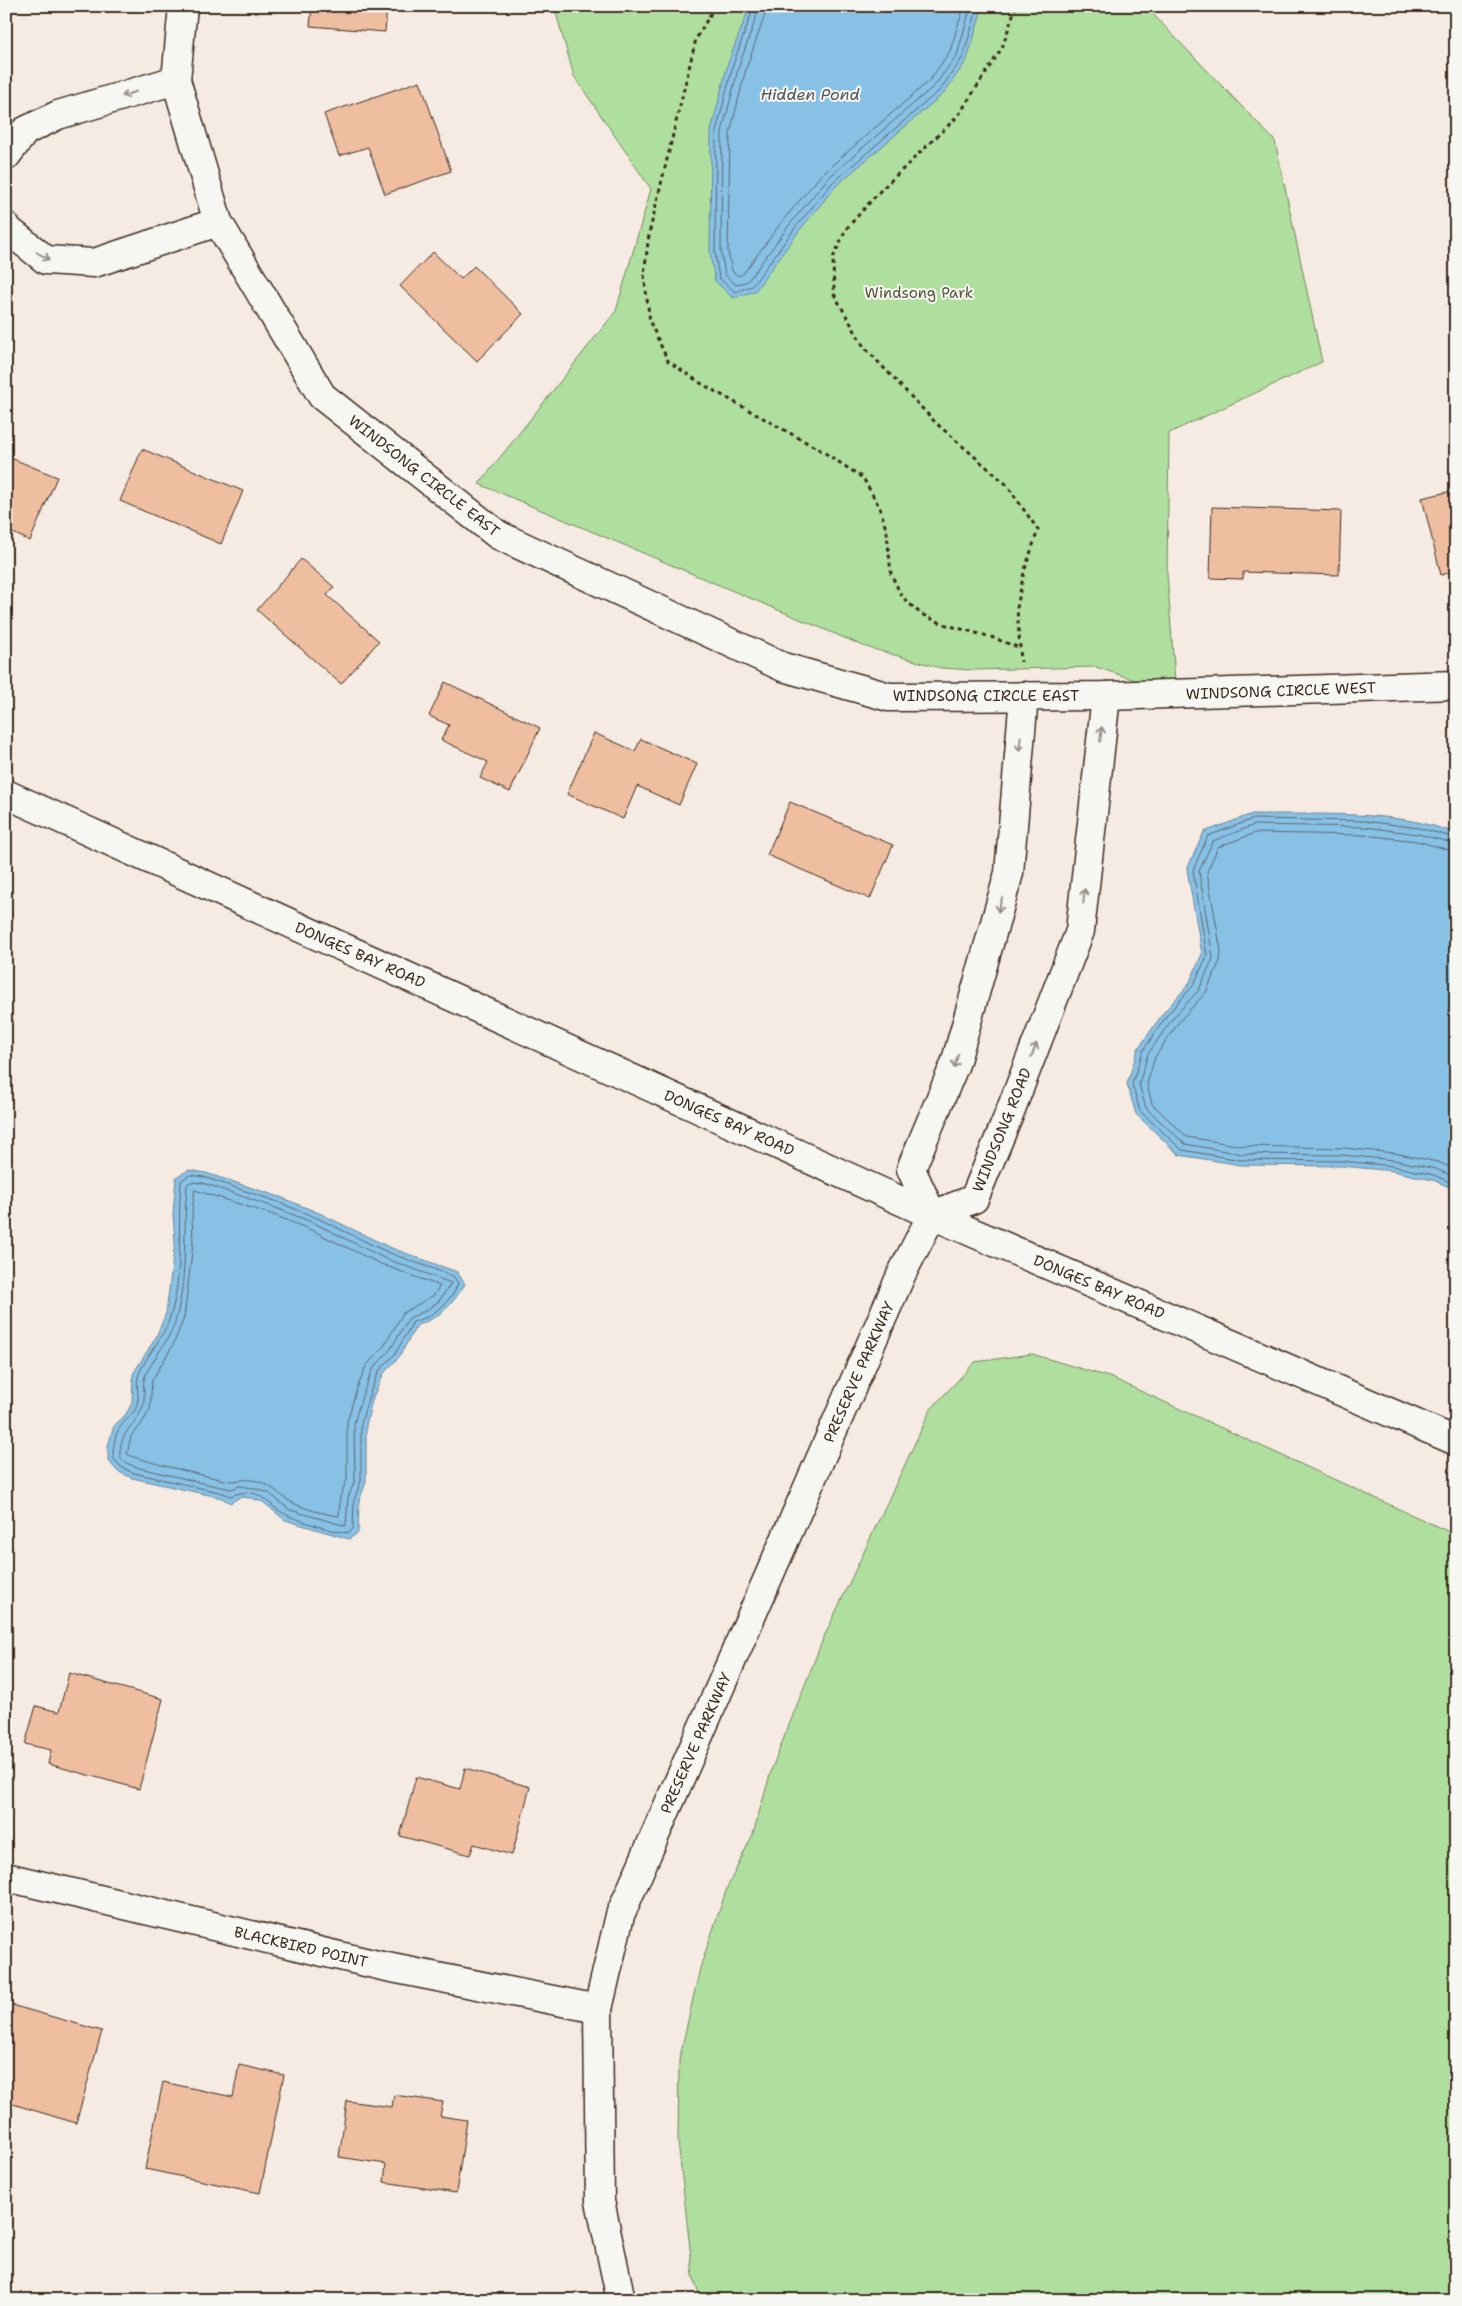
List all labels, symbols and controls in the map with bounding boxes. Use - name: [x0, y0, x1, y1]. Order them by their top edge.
- water label: Hidden Pond: [760, 84, 860, 105]
- one-way arrow: [121, 89, 137, 99]
- one-way arrow: [36, 251, 51, 261]
- park label: Windsong Park: [865, 283, 973, 303]
- street label: WINDSONG CIRCLE EAST: [344, 411, 504, 541]
- street label: WINDSONG CIRCLE WEST: [1185, 678, 1377, 704]
- street label: WINDSONG CIRCLE EAST: [893, 686, 1079, 706]
- one-way arrow: [1096, 726, 1106, 742]
- one-way arrow: [1015, 736, 1024, 752]
- one-way arrow: [1079, 888, 1089, 904]
- one-way arrow: [995, 897, 1005, 913]
- street label: DONGES BAY ROAD: [292, 917, 428, 993]
- one-way arrow: [1031, 1042, 1040, 1057]
- one-way arrow: [950, 1053, 960, 1069]
- street label: WINDSONG ROAD: [968, 1065, 1036, 1195]
- street label: DONGES BAY ROAD: [661, 1085, 797, 1161]
- street label: DONGES BAY ROAD: [1030, 1250, 1168, 1324]
- street label: PRESERVE PARKWAY: [819, 1298, 899, 1446]
- street label: PRESERVE PARKWAY: [656, 1669, 736, 1817]
- street label: BLACKBIRD POINT: [232, 1922, 370, 1972]

